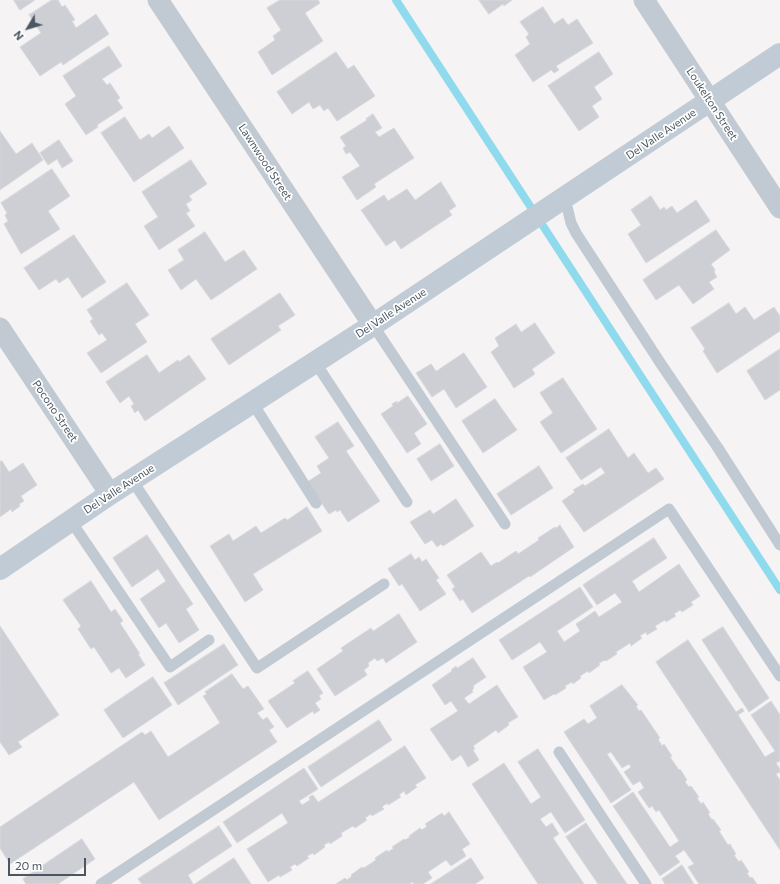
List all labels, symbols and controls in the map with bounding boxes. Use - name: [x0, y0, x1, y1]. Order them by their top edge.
- north arrow: [8, 8, 48, 48]
- text: N: [10, 28, 26, 43]
- street label: Loukelton Street: [684, 65, 740, 143]
- street label: Del Valle Avenue: [623, 106, 699, 162]
- street label: Lawnwood Street: [235, 121, 295, 203]
- street label: Del Valle Avenue: [353, 285, 429, 341]
- street label: Pocono Street: [30, 378, 80, 444]
- street label: Del Valle Avenue: [81, 461, 157, 517]
- scale bar: [10, 850, 88, 876]
- text: 20 m: [15, 858, 42, 872]

